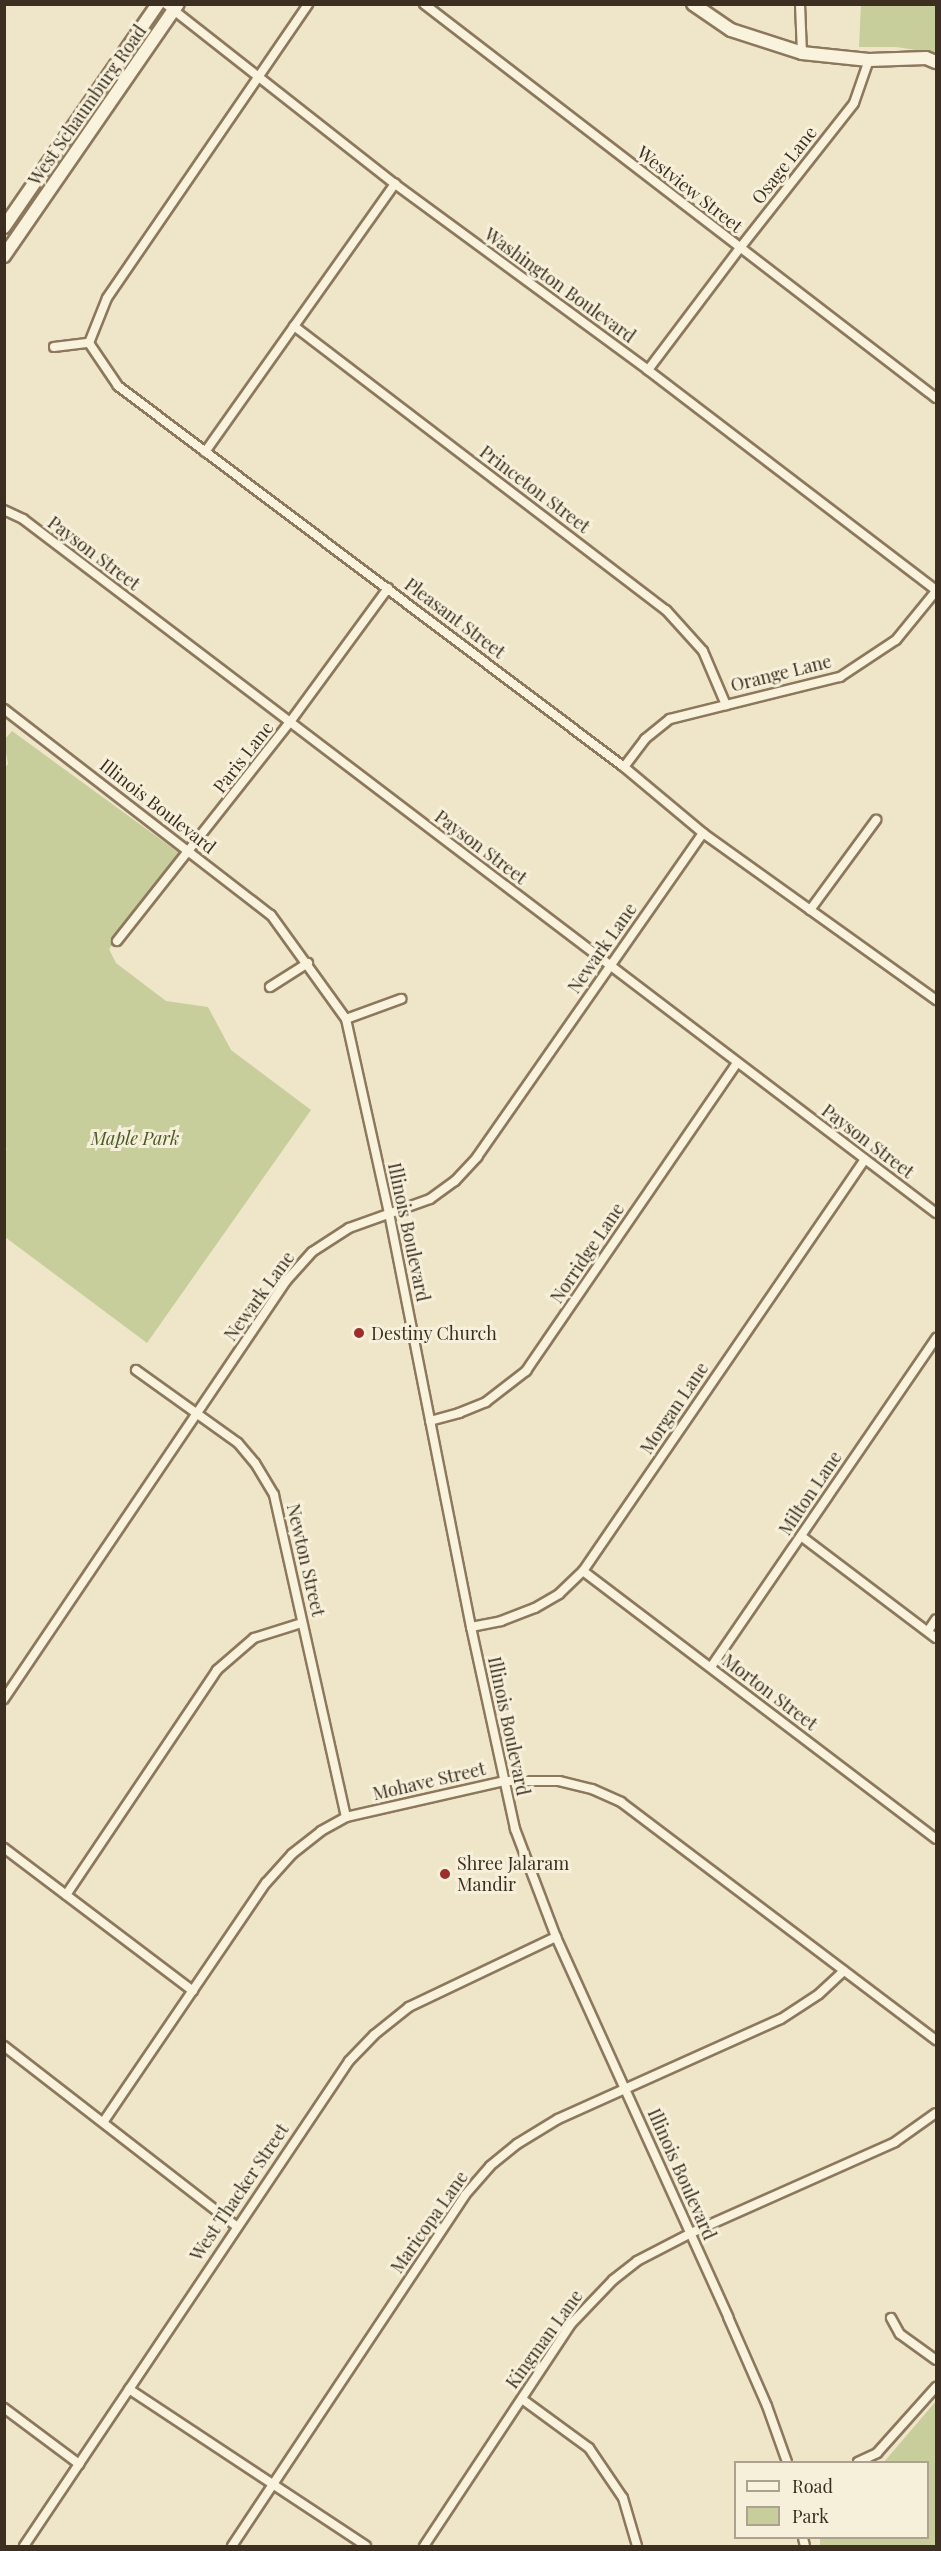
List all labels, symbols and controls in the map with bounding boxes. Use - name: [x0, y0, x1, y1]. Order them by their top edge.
- street label: West Schaumburg Road: [23, 21, 151, 189]
- street label: Osage Lane: [747, 122, 821, 208]
- street label: Westview Street: [633, 141, 747, 237]
- street label: Washington Boulevard: [480, 223, 640, 347]
- street label: Princeton Street: [476, 441, 594, 537]
- street label: Payson Street: [44, 511, 144, 595]
- street label: Pleasant Street: [400, 573, 510, 663]
- street label: Orange Lane: [728, 650, 834, 696]
- street label: Paris Lane: [208, 717, 278, 797]
- street label: Illinois Boulevard: [96, 754, 220, 858]
- street label: Payson Street: [431, 805, 531, 889]
- street label: Newark Lane: [563, 899, 641, 997]
- street label: Payson Street: [818, 1099, 918, 1183]
- park label: Maple Park: [91, 1127, 179, 1149]
- street label: Illinois Boulevard: [384, 1161, 434, 1303]
- street label: Norridge Lane: [546, 1199, 628, 1307]
- street label: Newark Lane: [219, 1247, 299, 1345]
- place label: Destiny Church: [371, 1322, 497, 1344]
- marker: Destiny Church: [352, 1326, 366, 1340]
- street label: Morgan Lane: [635, 1358, 713, 1458]
- street label: Milton Lane: [774, 1447, 846, 1539]
- street label: Newton Street: [283, 1502, 329, 1618]
- street label: Morton Street: [718, 1649, 822, 1735]
- street label: Illinois Boulevard: [484, 1655, 534, 1797]
- street label: Mohave Street: [371, 1758, 487, 1804]
- place label: Shree Jalaram Mandir: [457, 1853, 569, 1896]
- marker: Shree Jalaram Mandir: [438, 1867, 452, 1881]
- street label: Illinois Boulevard: [643, 2105, 721, 2243]
- street label: West Thacker Street: [185, 2119, 293, 2265]
- street label: Maricopa Lane: [386, 2167, 472, 2277]
- street label: Kingman Lane: [501, 2285, 587, 2393]
- legend: [734, 2461, 929, 2539]
- text: Road: [792, 2474, 833, 2498]
- text: Park: [792, 2504, 829, 2528]

